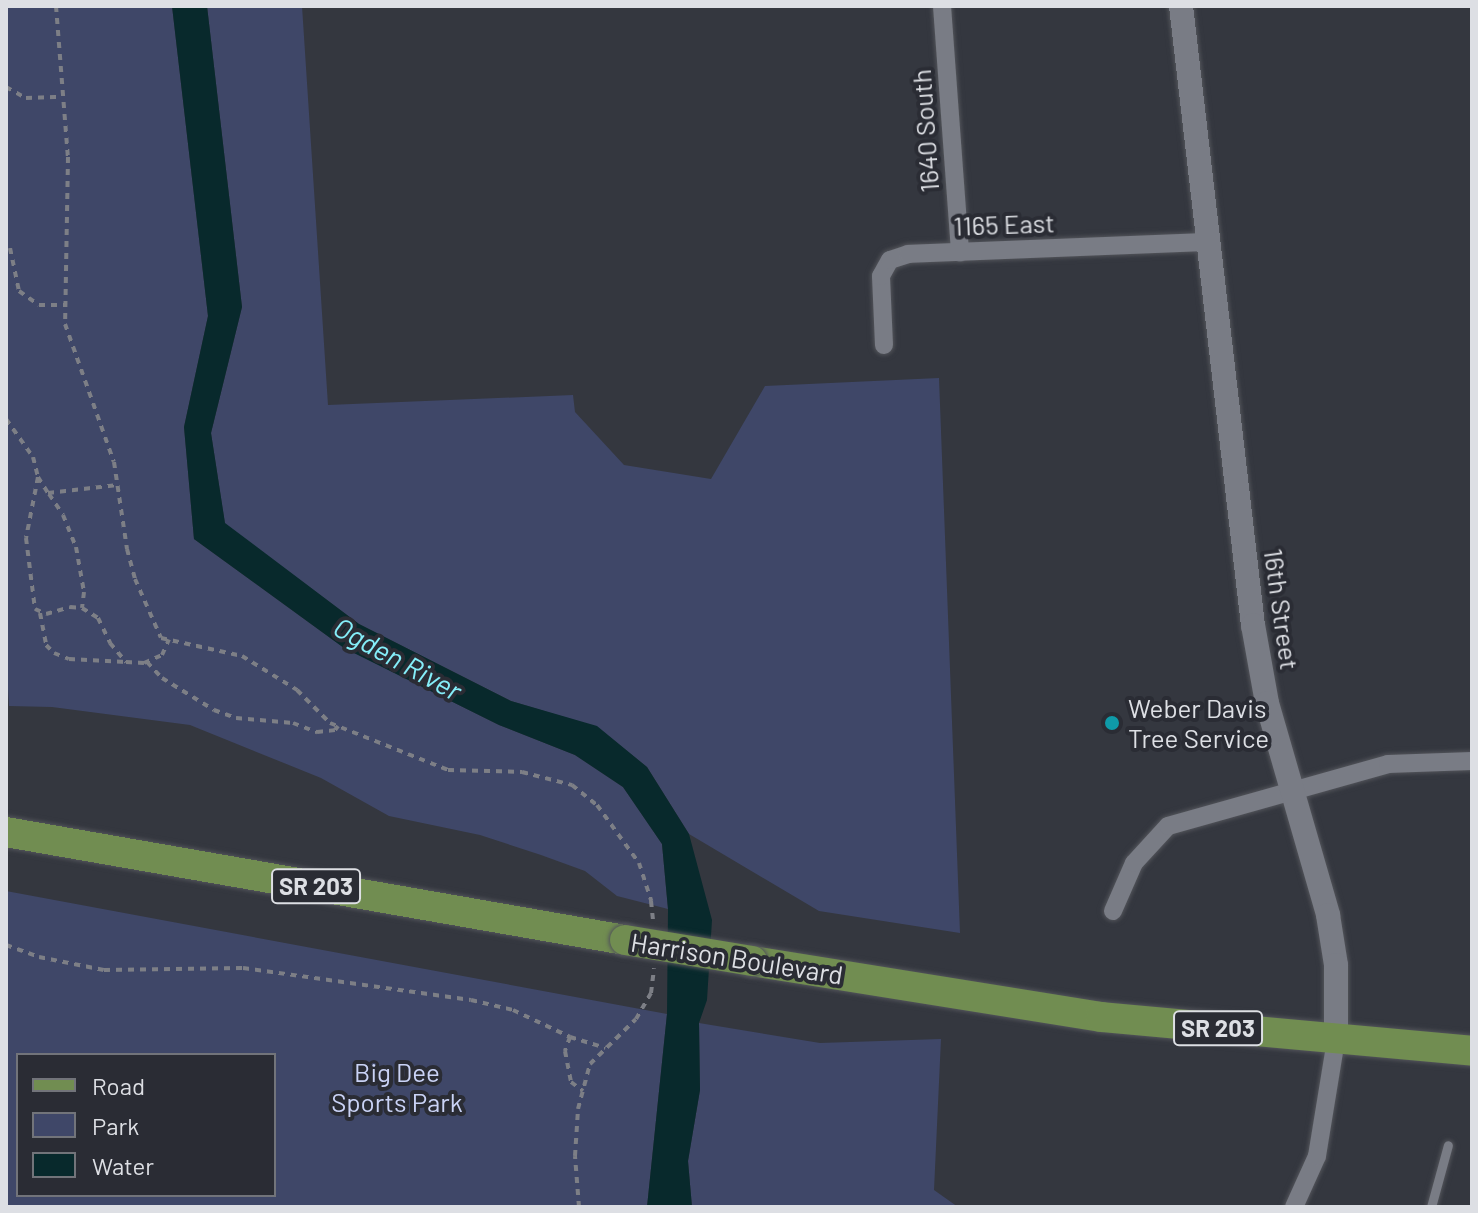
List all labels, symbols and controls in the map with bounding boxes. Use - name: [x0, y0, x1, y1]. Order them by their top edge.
- street label: 1640 South: [905, 68, 945, 194]
- street label: 1165 East: [953, 207, 1055, 241]
- street label: 16th Street: [1258, 546, 1306, 672]
- water label: Ogden River: [328, 609, 468, 707]
- place label: Weber Davis Tree Service: [1128, 692, 1269, 754]
- marker: Weber Davis Tree Service: [1103, 714, 1121, 732]
- road number: SR 203: [270, 866, 362, 906]
- street label: Harrison Boulevard: [629, 926, 845, 990]
- road number: SR 203: [1172, 1008, 1264, 1048]
- legend: [16, 1053, 276, 1197]
- park label: Big Dee Sports Park: [331, 1056, 463, 1118]
- text: Road: [92, 1071, 145, 1100]
- text: Park: [92, 1111, 139, 1140]
- text: Water: [92, 1151, 154, 1180]

